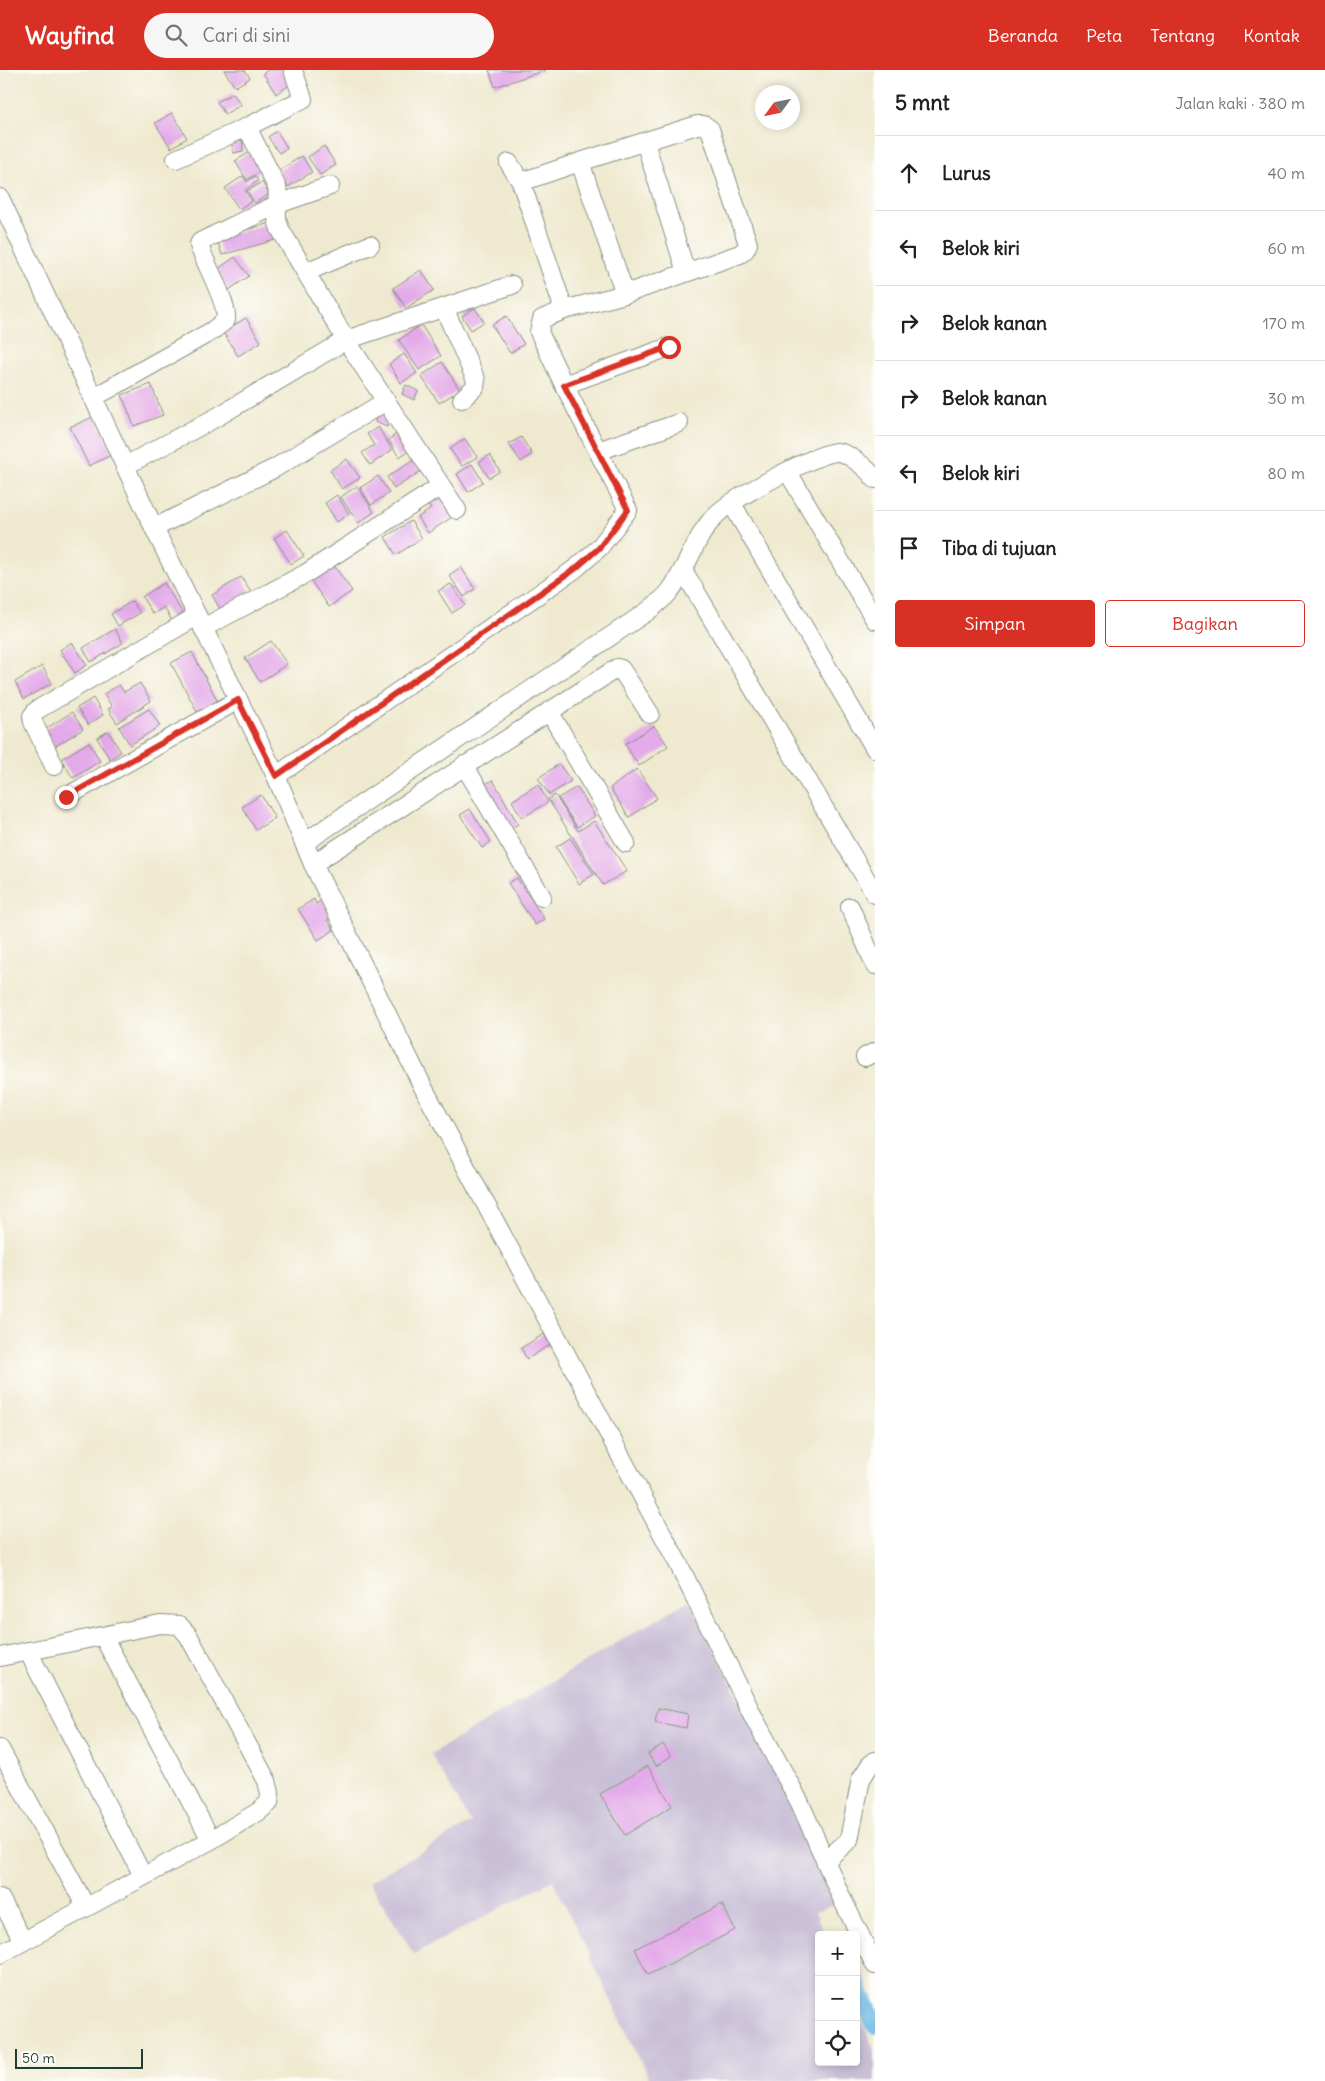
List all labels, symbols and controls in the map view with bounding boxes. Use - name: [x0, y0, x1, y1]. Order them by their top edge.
- search box: [144, 13, 494, 58]
- text: Wayfind: [25, 20, 114, 50]
- icon: search: [162, 21, 190, 49]
- text: Cari di sini: [202, 23, 290, 47]
- text: Beranda: [988, 24, 1058, 47]
- text: Peta: [1086, 24, 1122, 47]
- text: Tentang: [1150, 24, 1215, 47]
- text: Kontak: [1243, 24, 1300, 47]
- north arrow: [755, 85, 800, 130]
- text: 5 mnt: [895, 89, 950, 116]
- text: Jalan kaki · 380 m: [1175, 93, 1305, 113]
- icon: ahead: [895, 159, 923, 187]
- text: Lurus: [942, 161, 991, 185]
- text: 40 m: [1267, 163, 1305, 183]
- icon: left: [895, 234, 923, 262]
- text: Belok kiri: [942, 236, 1020, 260]
- text: 60 m: [1267, 238, 1305, 258]
- icon: right: [895, 309, 923, 337]
- text: Belok kanan: [942, 311, 1047, 335]
- text: 170 m: [1262, 313, 1305, 333]
- route start: [658, 336, 681, 359]
- icon: right: [895, 384, 923, 412]
- text: Belok kanan: [942, 386, 1047, 410]
- text: 30 m: [1268, 388, 1305, 408]
- icon: left: [895, 459, 923, 487]
- text: Belok kiri: [942, 461, 1020, 485]
- text: 80 m: [1267, 463, 1305, 483]
- icon: arrive: [895, 534, 923, 562]
- text: Tiba di tujuan: [942, 536, 1057, 560]
- button: Simpan: [895, 600, 1095, 647]
- button: Bagikan: [1105, 600, 1305, 647]
- route end: [55, 786, 78, 809]
- map controls: [815, 1931, 860, 2066]
- button: +: [815, 1931, 860, 1976]
- button: −: [815, 1976, 860, 2021]
- button: locate: [815, 2021, 860, 2066]
- scale bar: [15, 2046, 142, 2069]
- text: 50 m: [22, 2049, 55, 2067]

